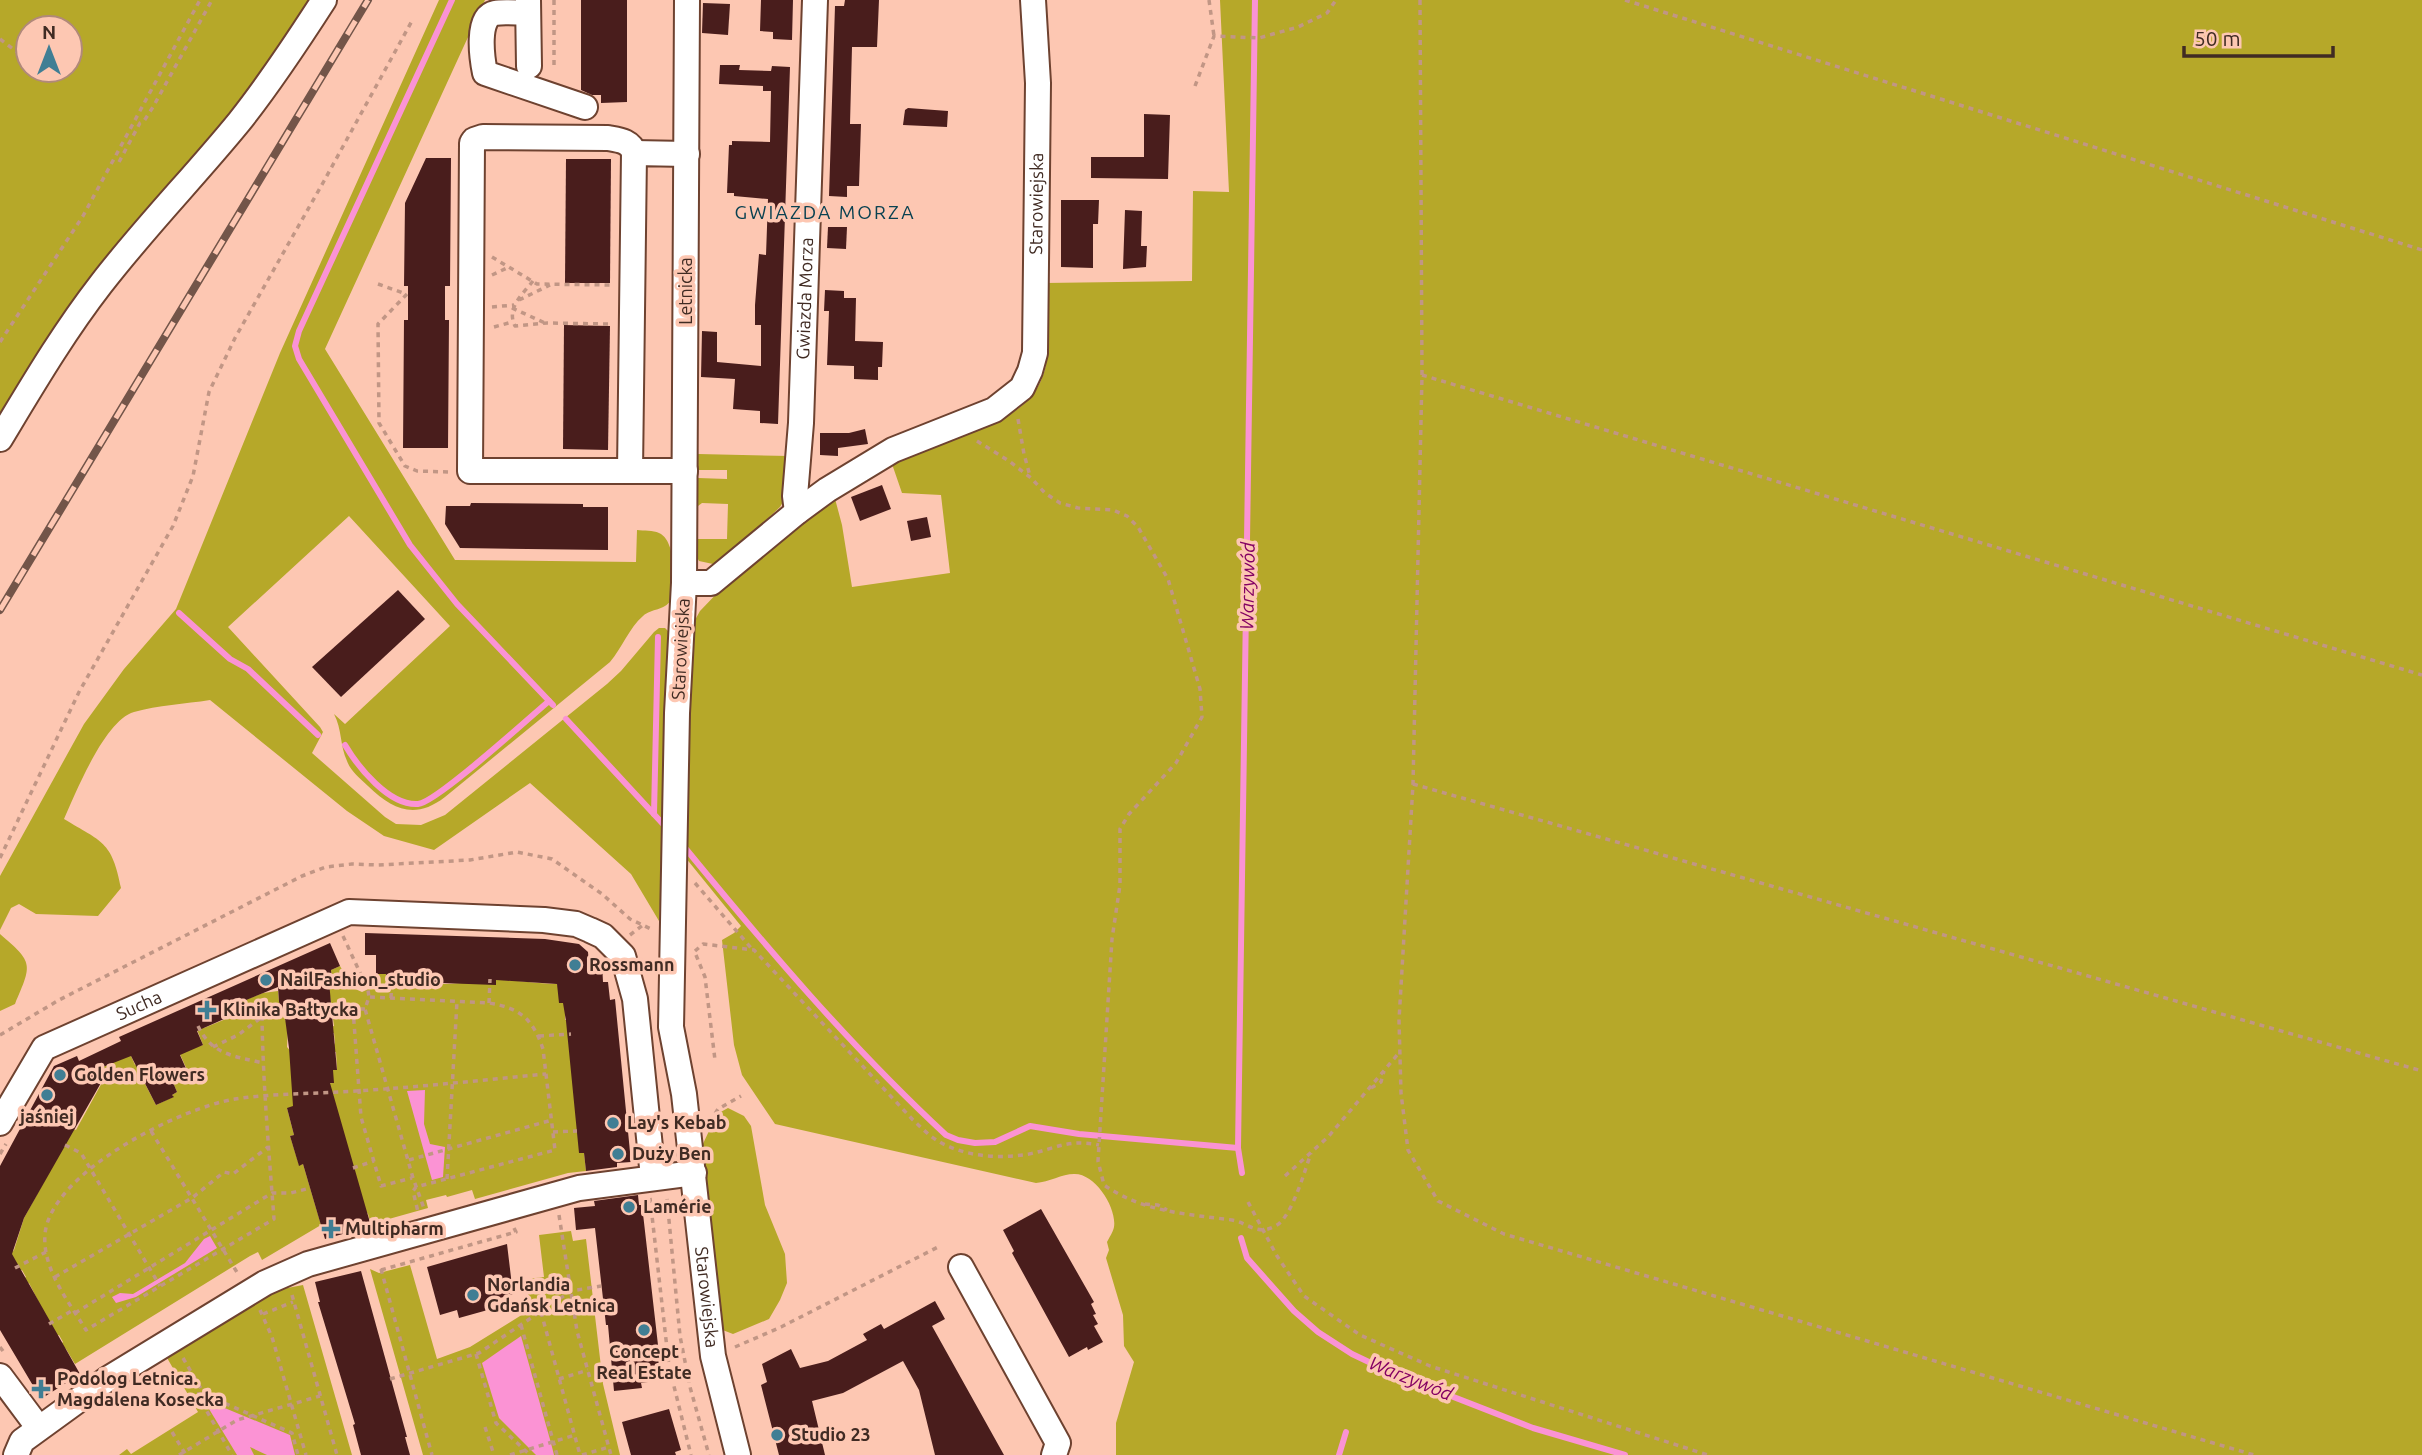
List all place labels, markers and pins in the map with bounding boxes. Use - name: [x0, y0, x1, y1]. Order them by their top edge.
- place label: Rossmann: [589, 954, 675, 974]
- marker: Rossmann: [567, 957, 583, 973]
- place label: NailFashion_studio: [280, 969, 441, 989]
- marker: NailFashion_studio: [258, 972, 274, 988]
- place label: Klinika Bałtycka: [223, 999, 359, 1019]
- marker: Klinika Bałtycka: [197, 1000, 217, 1020]
- place label: Golden Flowers: [74, 1064, 205, 1084]
- marker: Golden Flowers: [52, 1067, 68, 1083]
- marker: jaśniej: [39, 1087, 55, 1103]
- place label: jaśniej: [18, 1106, 74, 1126]
- place label: Lay's Kebab: [627, 1112, 727, 1132]
- marker: Lay's Kebab: [605, 1115, 621, 1131]
- place label: Duży Ben: [632, 1143, 711, 1163]
- marker: Duży Ben: [610, 1146, 626, 1162]
- place label: Lamérie: [643, 1196, 712, 1216]
- marker: Lamérie: [621, 1199, 637, 1215]
- place label: Multipharm: [345, 1218, 444, 1238]
- marker: Multipharm: [323, 1221, 339, 1237]
- place label: Norlandia Gdańsk Letnica: [487, 1274, 615, 1315]
- marker: Norlandia Gdańsk Letnica: [465, 1287, 481, 1303]
- marker: Concept Real Estate: [636, 1322, 652, 1338]
- place label: Concept Real Estate: [596, 1341, 692, 1382]
- place label: Podolog Letnica. Magdalena Kosecka: [57, 1368, 224, 1409]
- marker: Podolog Letnica. Magdalena Kosecka: [31, 1379, 51, 1399]
- place label: Studio 23: [791, 1424, 871, 1444]
- marker: Studio 23: [769, 1427, 785, 1443]

